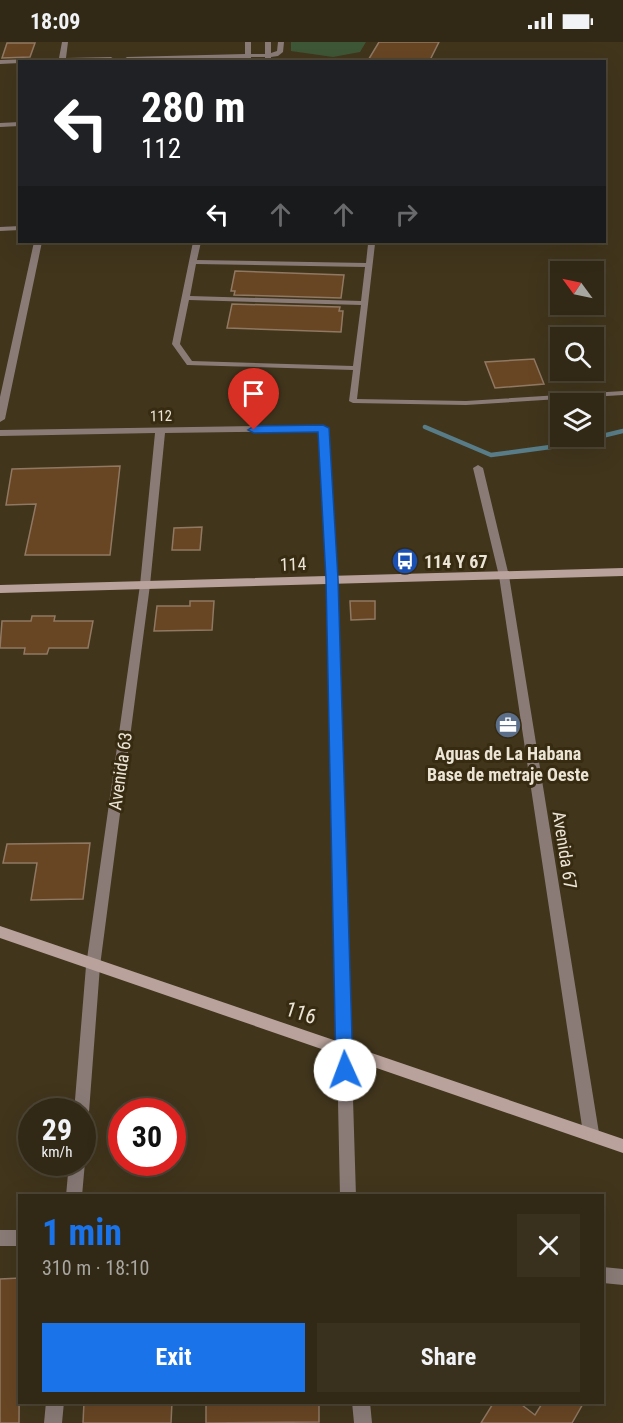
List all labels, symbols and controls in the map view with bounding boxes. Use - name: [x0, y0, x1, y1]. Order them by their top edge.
- text: 18:09: [30, 9, 81, 34]
- text: 280 m: [141, 83, 246, 132]
- icon: left: [42, 84, 120, 162]
- text: 112: [141, 133, 181, 165]
- icon: left: [201, 198, 234, 231]
- icon: ahead: [264, 198, 297, 231]
- icon: ahead: [327, 198, 360, 231]
- icon: right: [390, 198, 423, 231]
- north arrow: [550, 261, 604, 315]
- map controls: [550, 261, 604, 447]
- button: search: [550, 327, 604, 381]
- pin: [228, 368, 279, 430]
- icon: arrive: [237, 377, 270, 410]
- button: layers: [550, 393, 604, 447]
- street label: 112: [150, 407, 172, 425]
- bus stop icon: 114 Y 67: [390, 546, 420, 576]
- place label: 114 Y 67: [424, 551, 488, 572]
- street label: 114: [279, 553, 307, 575]
- office icon: Aguas de La Habana Base de metraje Oeste: [493, 710, 523, 740]
- street label: Avenida 63: [104, 731, 136, 811]
- place label: Aguas de La Habana Base de metraje Oeste: [427, 743, 589, 785]
- street label: Avenida 67: [549, 810, 582, 890]
- street label: 116: [282, 997, 320, 1029]
- position arrow: [313, 1038, 377, 1102]
- speed limit sign: 30: [108, 1098, 186, 1176]
- text: 29: [42, 1112, 72, 1147]
- text: km/h: [42, 1143, 72, 1161]
- text: 1 min: [42, 1212, 122, 1254]
- button: close: [517, 1214, 580, 1277]
- text: 310 m · 18:10: [42, 1256, 149, 1280]
- button: Exit: [42, 1323, 305, 1392]
- button: Share: [317, 1323, 580, 1392]

